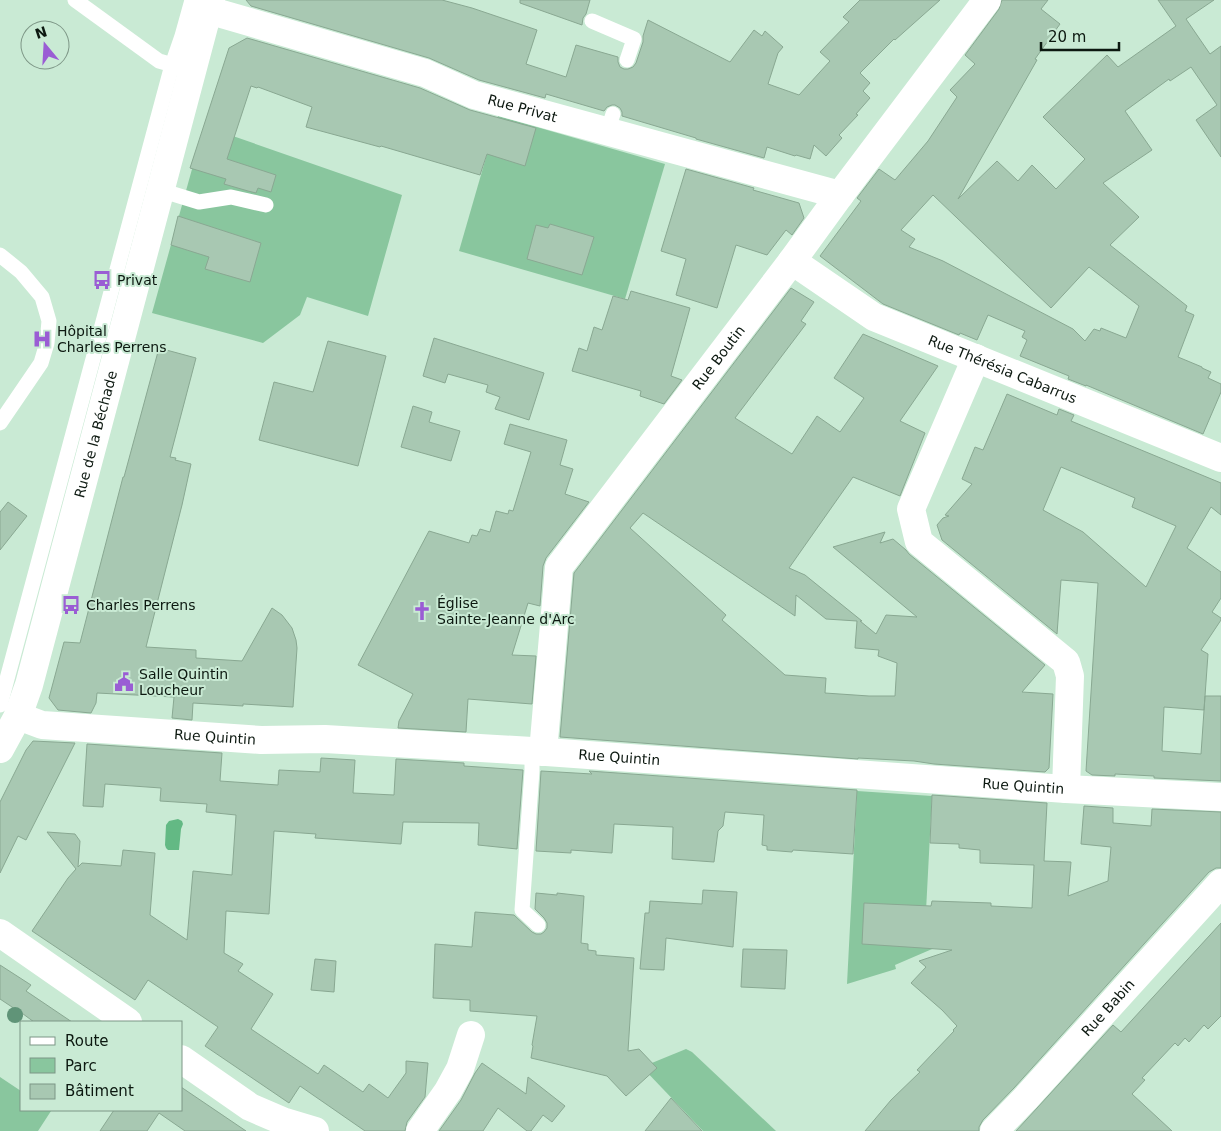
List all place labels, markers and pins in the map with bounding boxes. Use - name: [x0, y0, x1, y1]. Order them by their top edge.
- bus stop icon: Privat: [91, 269, 113, 291]
- place label: Privat: [117, 272, 158, 288]
- place label: Hôpital Charles Perrens: [57, 323, 167, 355]
- hospital icon: Hôpital Charles Perrens: [31, 328, 53, 350]
- bus stop icon: Charles Perrens: [60, 594, 82, 616]
- place label: Église Sainte-Jeanne d'Arc: [437, 595, 575, 627]
- place label: Charles Perrens: [86, 597, 196, 613]
- church icon: Église Sainte-Jeanne d'Arc: [411, 600, 433, 622]
- place label: Salle Quintin Loucheur: [139, 666, 228, 698]
- public building icon: Salle Quintin Loucheur: [113, 671, 135, 693]

